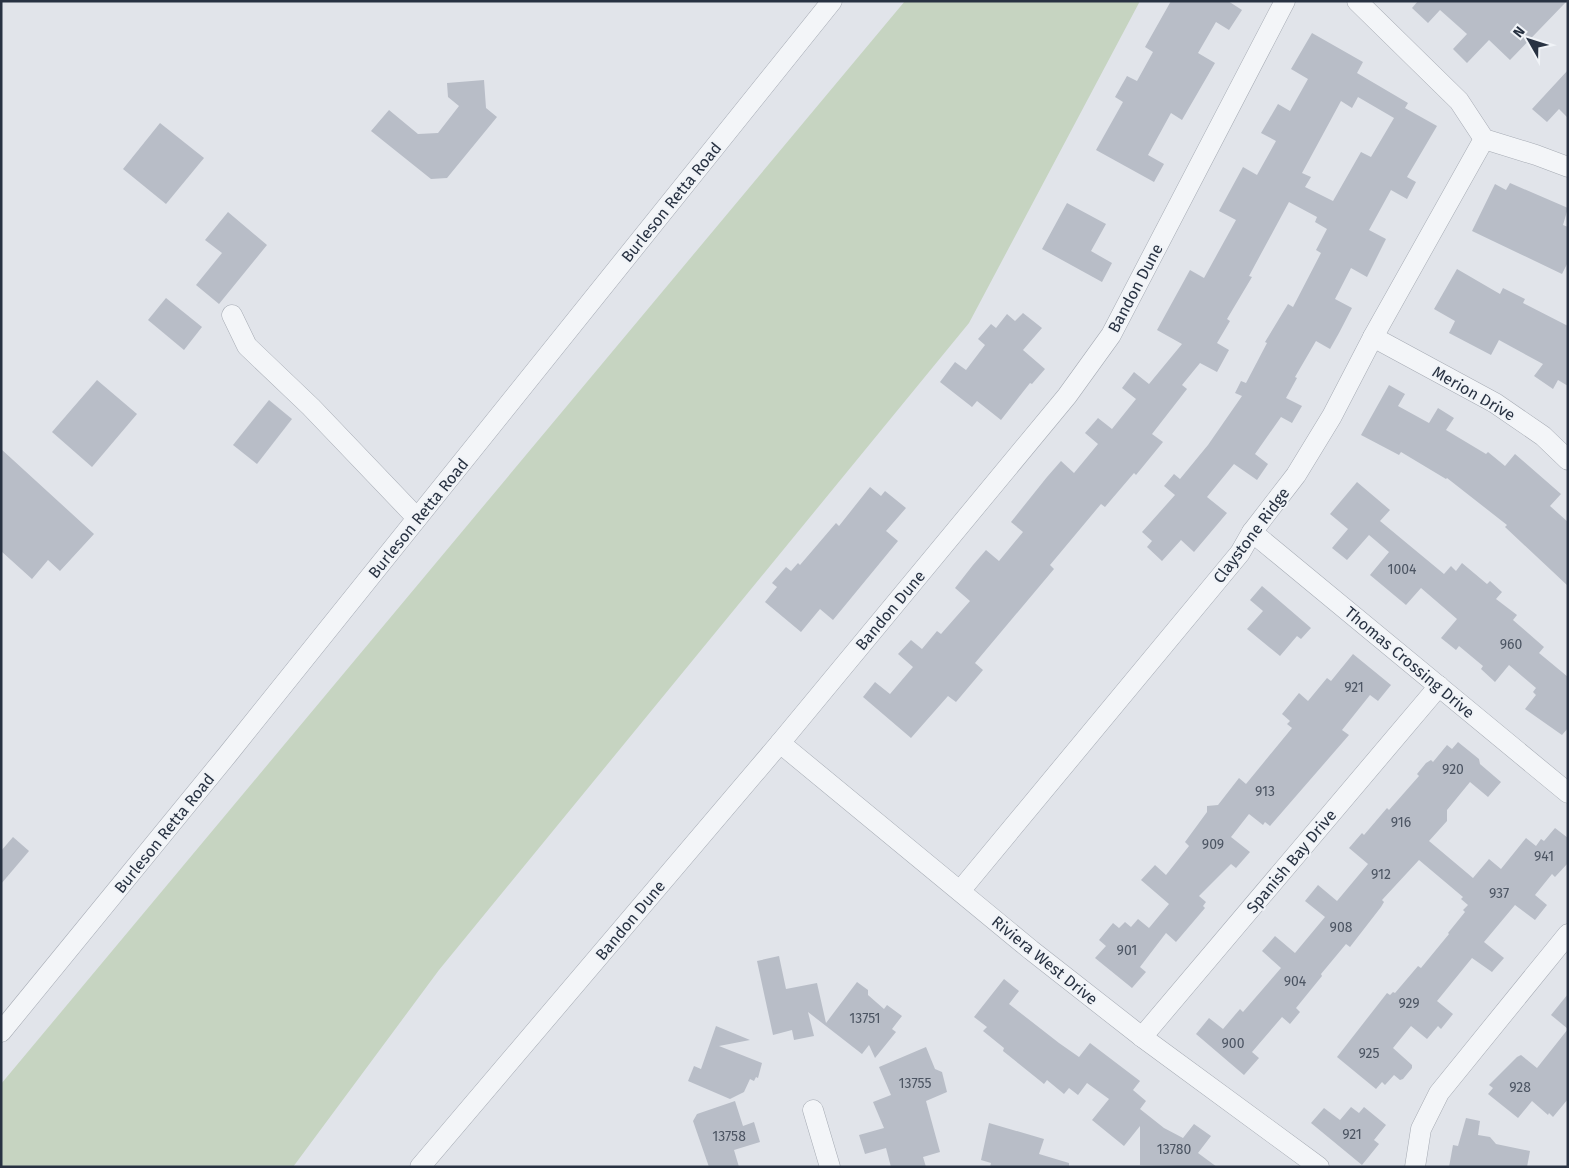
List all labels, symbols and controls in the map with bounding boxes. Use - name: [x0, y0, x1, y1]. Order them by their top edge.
- north arrow: [1504, 15, 1554, 65]
- text: N: [1510, 23, 1529, 41]
- street label: Burleson Retta Road: [617, 139, 725, 266]
- street label: Bandon Dune: [1104, 240, 1167, 336]
- street label: Merion Drive: [1429, 362, 1518, 425]
- street label: Burleson Retta Road: [364, 455, 472, 582]
- street label: Claystone Ridge: [1209, 484, 1294, 587]
- house number: 1004: [1387, 561, 1417, 578]
- street label: Bandon Dune: [852, 567, 929, 654]
- street label: Thomas Crossing Drive: [1341, 603, 1478, 722]
- house number: 960: [1500, 636, 1522, 653]
- house number: 921: [1344, 679, 1364, 696]
- house number: 920: [1442, 761, 1464, 778]
- street label: Burleson Retta Road: [110, 770, 218, 897]
- house number: 913: [1255, 783, 1275, 800]
- street label: Spanish Bay Drive: [1242, 806, 1340, 917]
- house number: 916: [1391, 814, 1411, 831]
- house number: 909: [1202, 836, 1224, 853]
- house number: 941: [1534, 848, 1554, 865]
- house number: 912: [1371, 866, 1391, 883]
- street label: Bandon Dune: [592, 877, 669, 964]
- house number: 937: [1489, 885, 1509, 902]
- street label: Riviera West Drive: [988, 912, 1101, 1009]
- house number: 908: [1330, 919, 1353, 936]
- house number: 901: [1117, 942, 1137, 959]
- house number: 904: [1284, 973, 1307, 990]
- house number: 929: [1398, 995, 1420, 1012]
- house number: 13751: [849, 1010, 881, 1027]
- house number: 900: [1222, 1035, 1245, 1052]
- house number: 925: [1359, 1045, 1380, 1062]
- house number: 13755: [899, 1075, 931, 1092]
- house number: 928: [1509, 1079, 1531, 1096]
- house number: 921: [1342, 1126, 1362, 1143]
- house number: 13758: [712, 1128, 746, 1145]
- house number: 13780: [1157, 1141, 1191, 1158]

